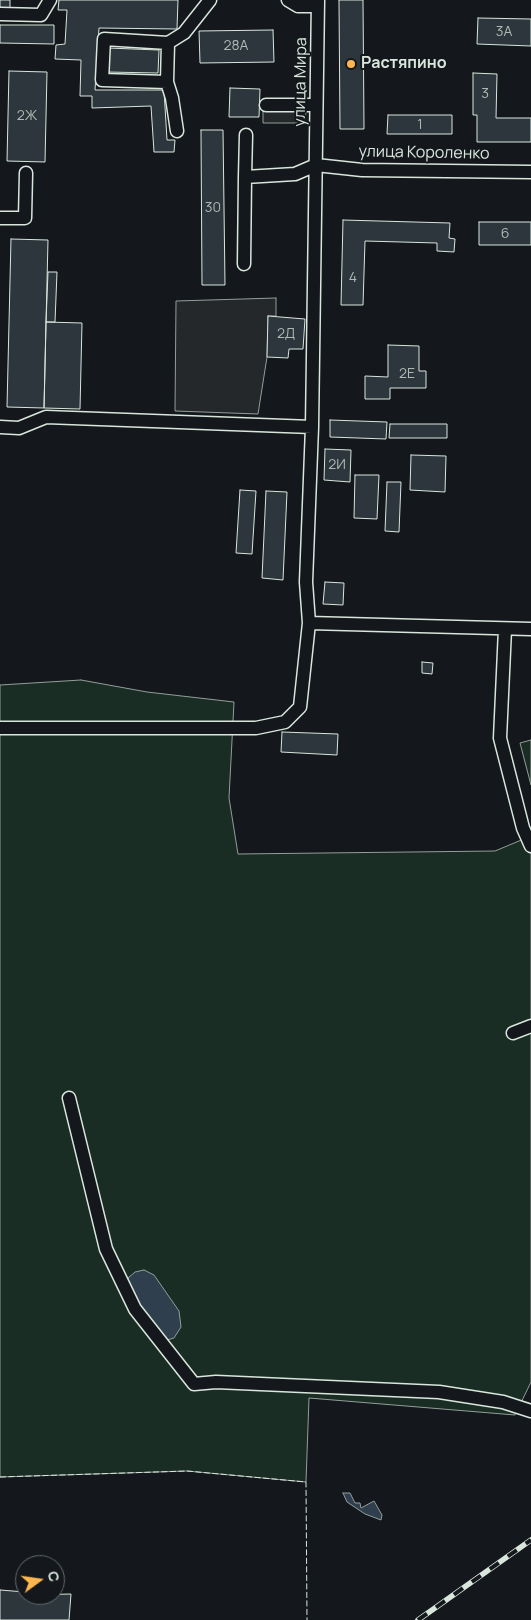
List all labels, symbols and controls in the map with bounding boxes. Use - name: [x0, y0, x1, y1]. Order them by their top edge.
- house number: 3А: [496, 24, 512, 40]
- street label: улица Мира: [291, 37, 311, 127]
- house number: 28А: [224, 38, 248, 54]
- place label: Растяпино: [361, 54, 447, 74]
- marker: Растяпино: [345, 58, 357, 70]
- house number: 3: [481, 86, 489, 102]
- house number: 2Ж: [17, 108, 37, 124]
- house number: 1: [417, 117, 423, 133]
- street label: улица Короленко: [358, 142, 490, 164]
- house number: 30: [205, 200, 221, 216]
- house number: 6: [501, 226, 509, 242]
- house number: 4: [349, 270, 357, 286]
- house number: 2Д: [277, 326, 295, 342]
- house number: 2Е: [399, 366, 415, 382]
- house number: 2И: [328, 457, 346, 473]
- north arrow: [15, 1555, 65, 1605]
- text: С: [44, 1569, 65, 1584]

